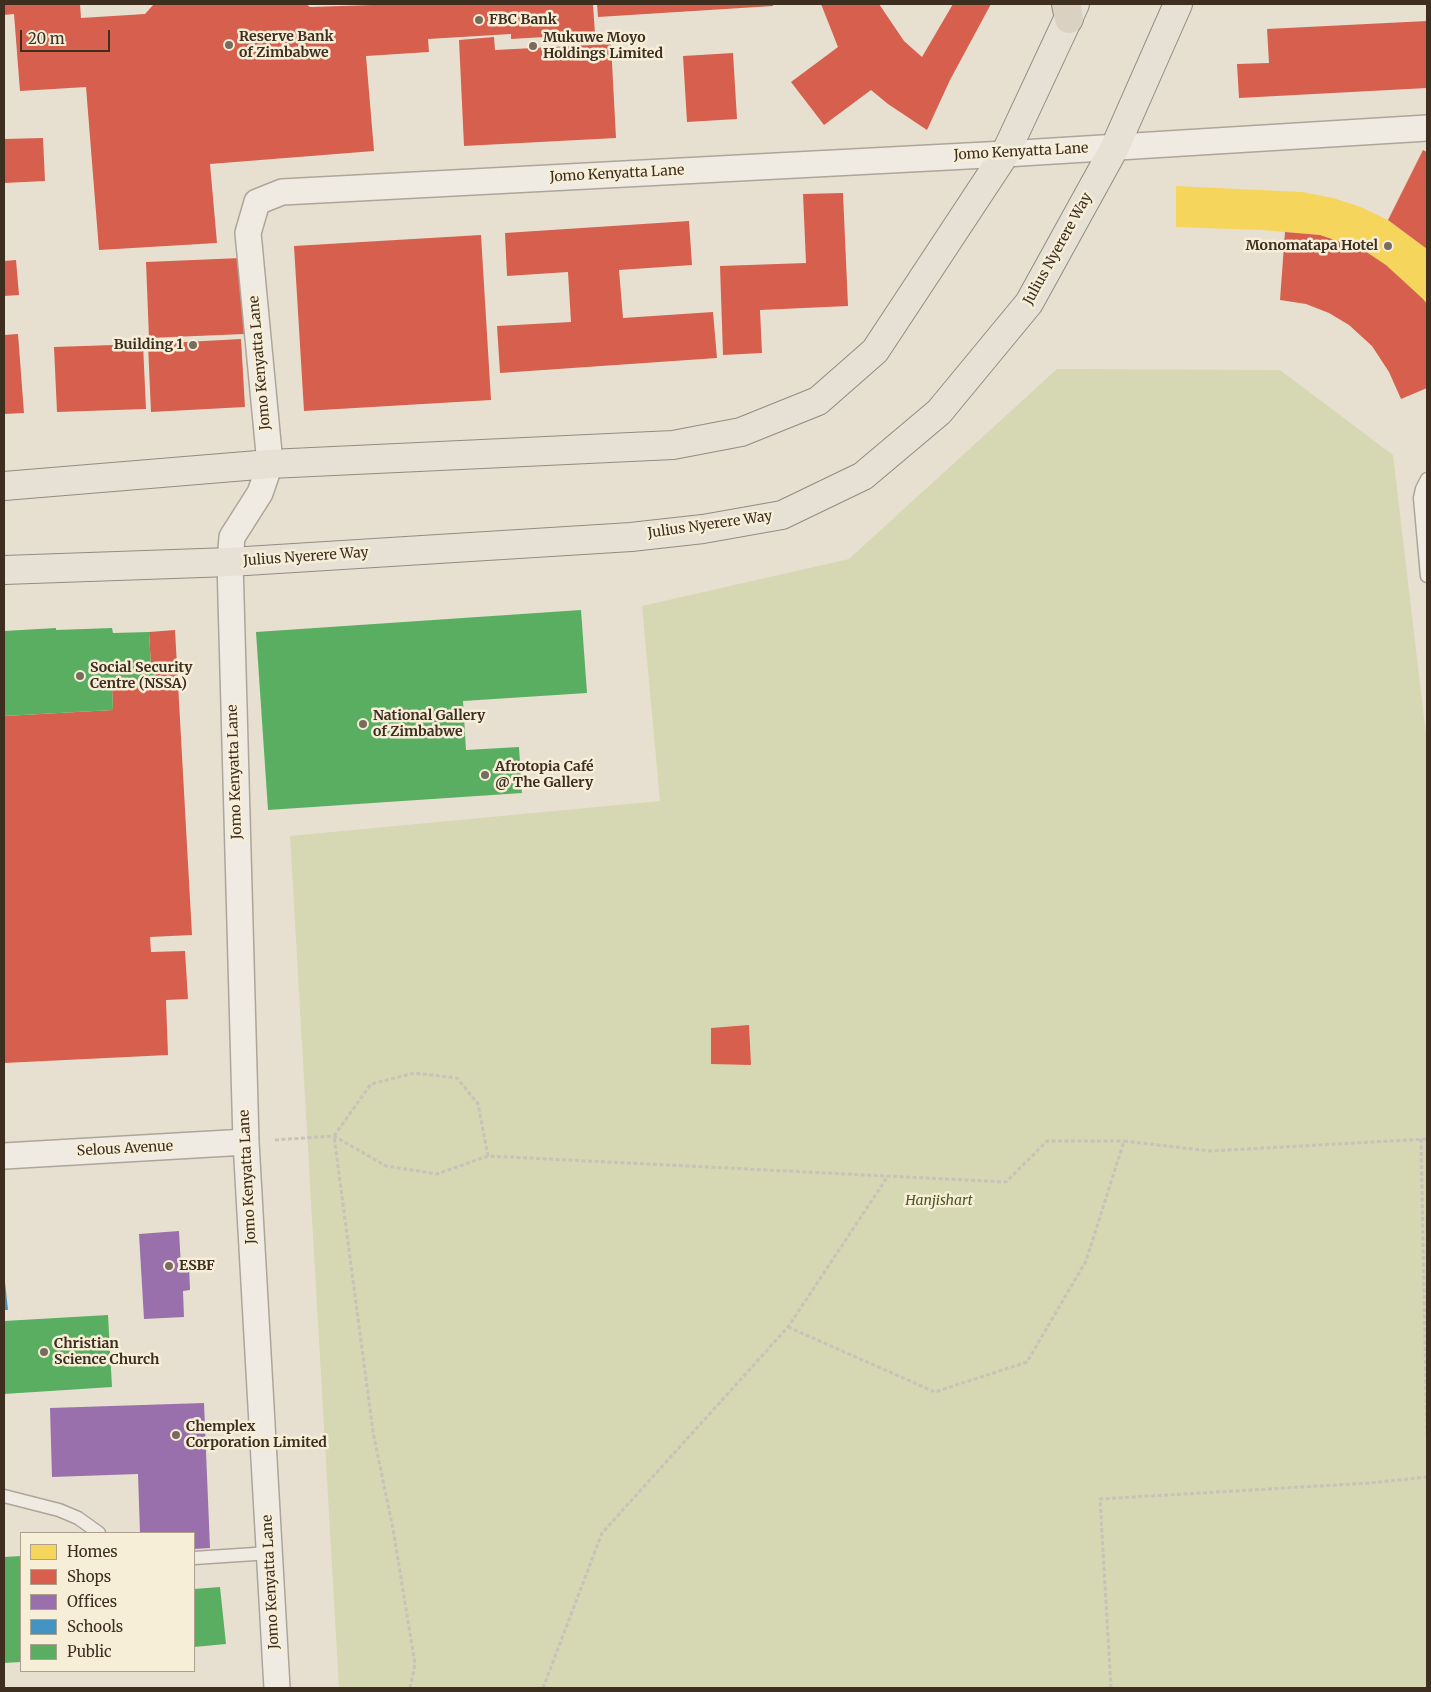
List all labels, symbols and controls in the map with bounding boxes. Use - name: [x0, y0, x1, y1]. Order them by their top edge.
- place label: FBC Bank: [489, 12, 557, 28]
- marker: FBC Bank: [473, 14, 485, 26]
- scale bar: [22, 20, 112, 52]
- text: 20 m: [28, 29, 65, 48]
- place label: Reserve Bank of Zimbabwe: [239, 29, 334, 62]
- place label: Mukuwe Moyo Holdings Limited: [543, 30, 663, 62]
- marker: Reserve Bank of Zimbabwe: [223, 39, 235, 51]
- marker: Mukuwe Moyo Holdings Limited: [527, 40, 539, 52]
- street label: Jomo Kenyatta Lane: [953, 140, 1089, 164]
- street label: Jomo Kenyatta Lane: [549, 162, 685, 186]
- street label: Julius Nyerere Way: [1020, 190, 1096, 308]
- place label: Monomatapa Hotel: [1245, 238, 1378, 254]
- marker: Monomatapa Hotel: [1382, 240, 1394, 252]
- street label: Jomo Kenyatta Lane: [246, 295, 274, 431]
- place label: Building 1: [114, 337, 183, 353]
- marker: Building 1: [187, 339, 199, 351]
- street label: Julius Nyerere Way: [647, 508, 773, 542]
- street label: Julius Nyerere Way: [243, 544, 369, 570]
- place label: Social Security Centre (NSSA): [90, 660, 193, 692]
- marker: Social Security Centre (NSSA): [74, 670, 86, 682]
- street label: Jomo Kenyatta Lane: [224, 704, 246, 840]
- place label: National Gallery of Zimbabwe: [373, 708, 485, 740]
- marker: National Gallery of Zimbabwe: [357, 718, 369, 730]
- place label: Afrotopia Café @ The Gallery: [495, 759, 594, 792]
- marker: Afrotopia Café @ The Gallery: [479, 769, 491, 781]
- street label: Jomo Kenyatta Lane: [236, 1109, 260, 1245]
- street label: Selous Avenue: [76, 1138, 174, 1160]
- park label: Hanjishart: [905, 1193, 973, 1209]
- place label: ESBF: [179, 1258, 215, 1274]
- marker: ESBF: [163, 1260, 175, 1272]
- place label: Christian Science Church: [54, 1336, 159, 1368]
- marker: Christian Science Church: [38, 1346, 50, 1358]
- place label: Chemplex Corporation Limited: [186, 1419, 327, 1451]
- marker: Chemplex Corporation Limited: [170, 1429, 182, 1441]
- street label: Jomo Kenyatta Lane: [259, 1514, 283, 1650]
- legend: [20, 1532, 195, 1672]
- text: Homes: [67, 1542, 118, 1561]
- text: Shops: [67, 1567, 111, 1586]
- text: Offices: [67, 1592, 117, 1611]
- text: Schools: [67, 1617, 123, 1636]
- text: Public: [67, 1642, 112, 1661]

